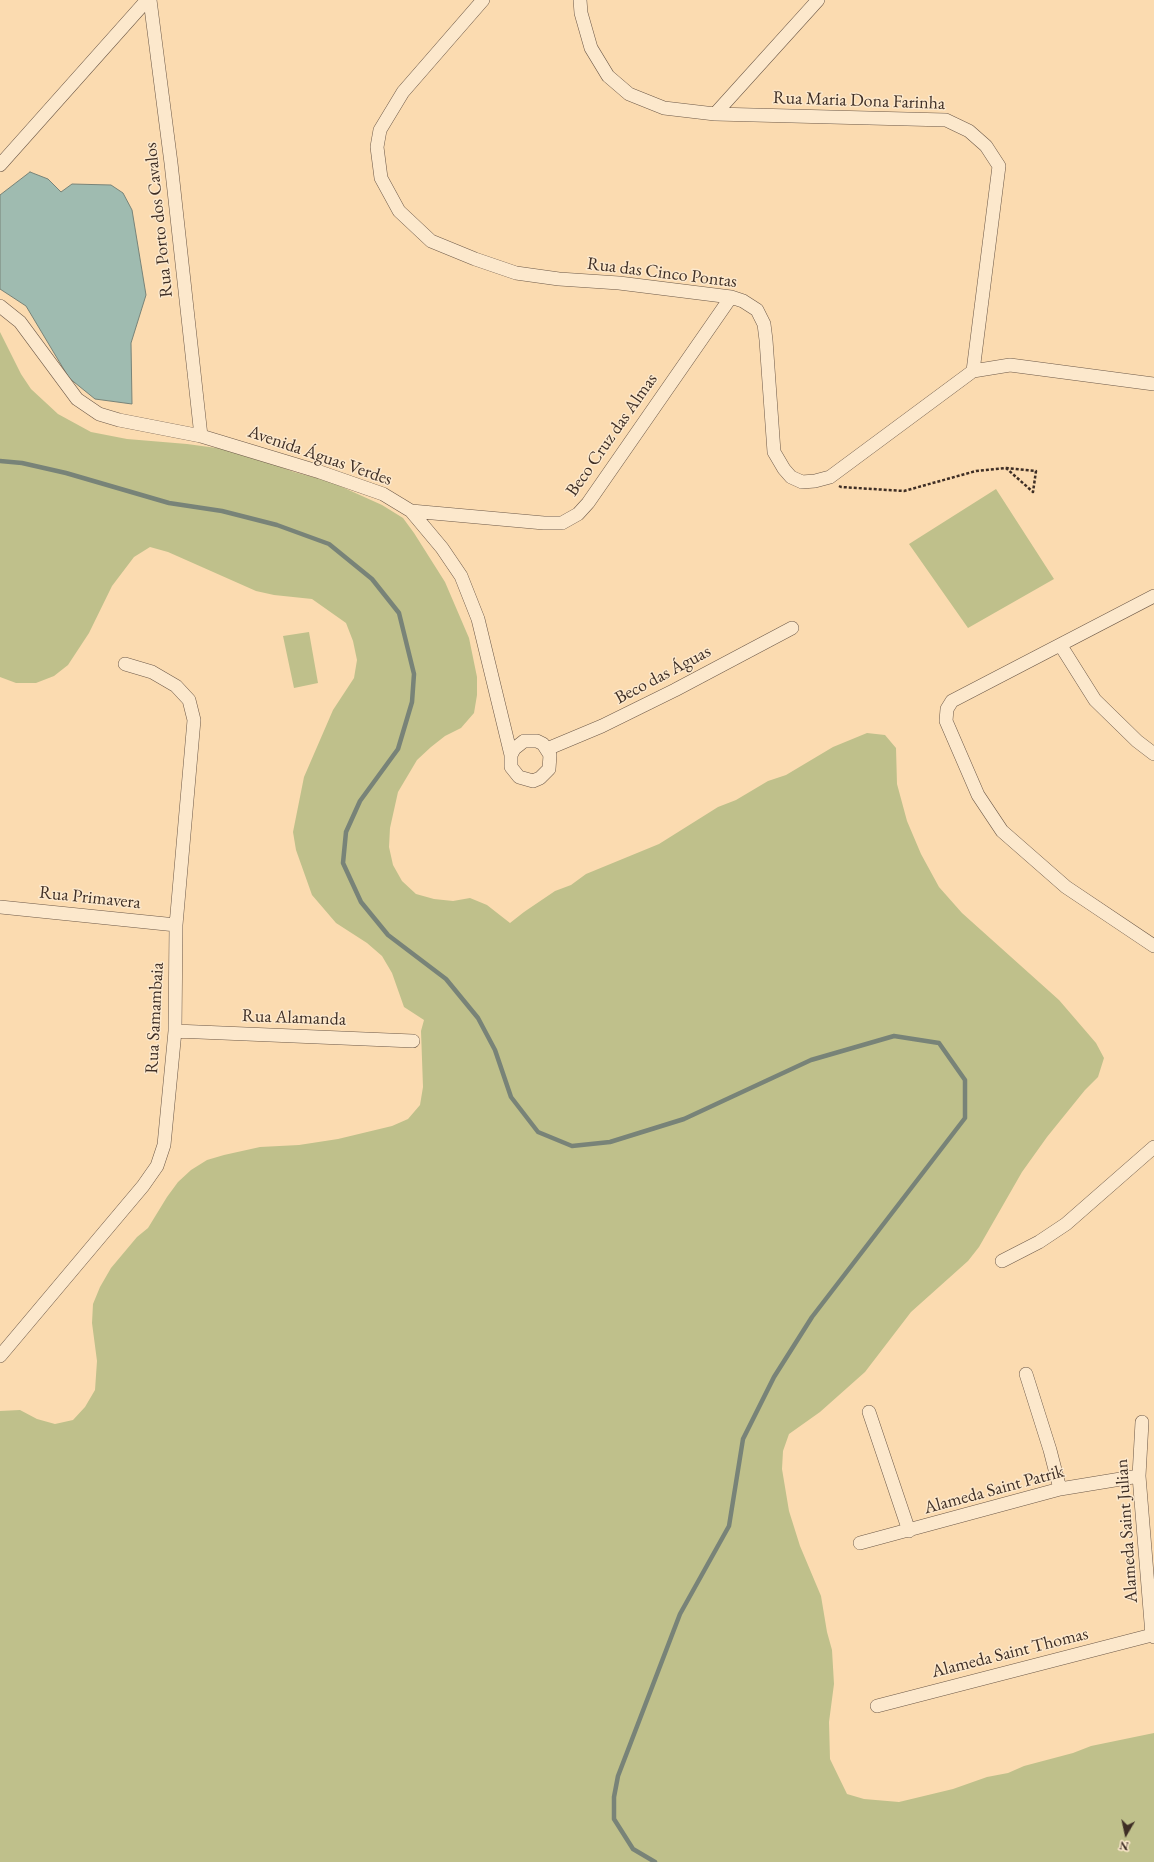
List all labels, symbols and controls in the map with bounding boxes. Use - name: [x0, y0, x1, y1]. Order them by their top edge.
- street label: Rua Maria Dona Farinha: [773, 87, 945, 115]
- street label: Rua Porto dos Cavalos: [140, 141, 178, 299]
- street label: Rua das Cinco Pontas: [586, 253, 738, 293]
- street label: Beco Cruz das Almas: [562, 369, 662, 501]
- street label: Avenida Águas Verdes: [245, 421, 395, 491]
- street label: Beco das Águas: [611, 641, 715, 709]
- street label: Rua Primavera: [38, 882, 142, 914]
- street label: Rua Samambaia: [141, 962, 169, 1074]
- street label: Rua Alamanda: [242, 1005, 346, 1031]
- street label: Alameda Saint Julian: [1111, 1458, 1143, 1604]
- street label: Alameda Saint Patrik: [922, 1461, 1066, 1519]
- street label: Alameda Saint Thomas: [929, 1623, 1091, 1683]
- north arrow: [1106, 1814, 1146, 1854]
- text: N: [1119, 1838, 1130, 1853]

